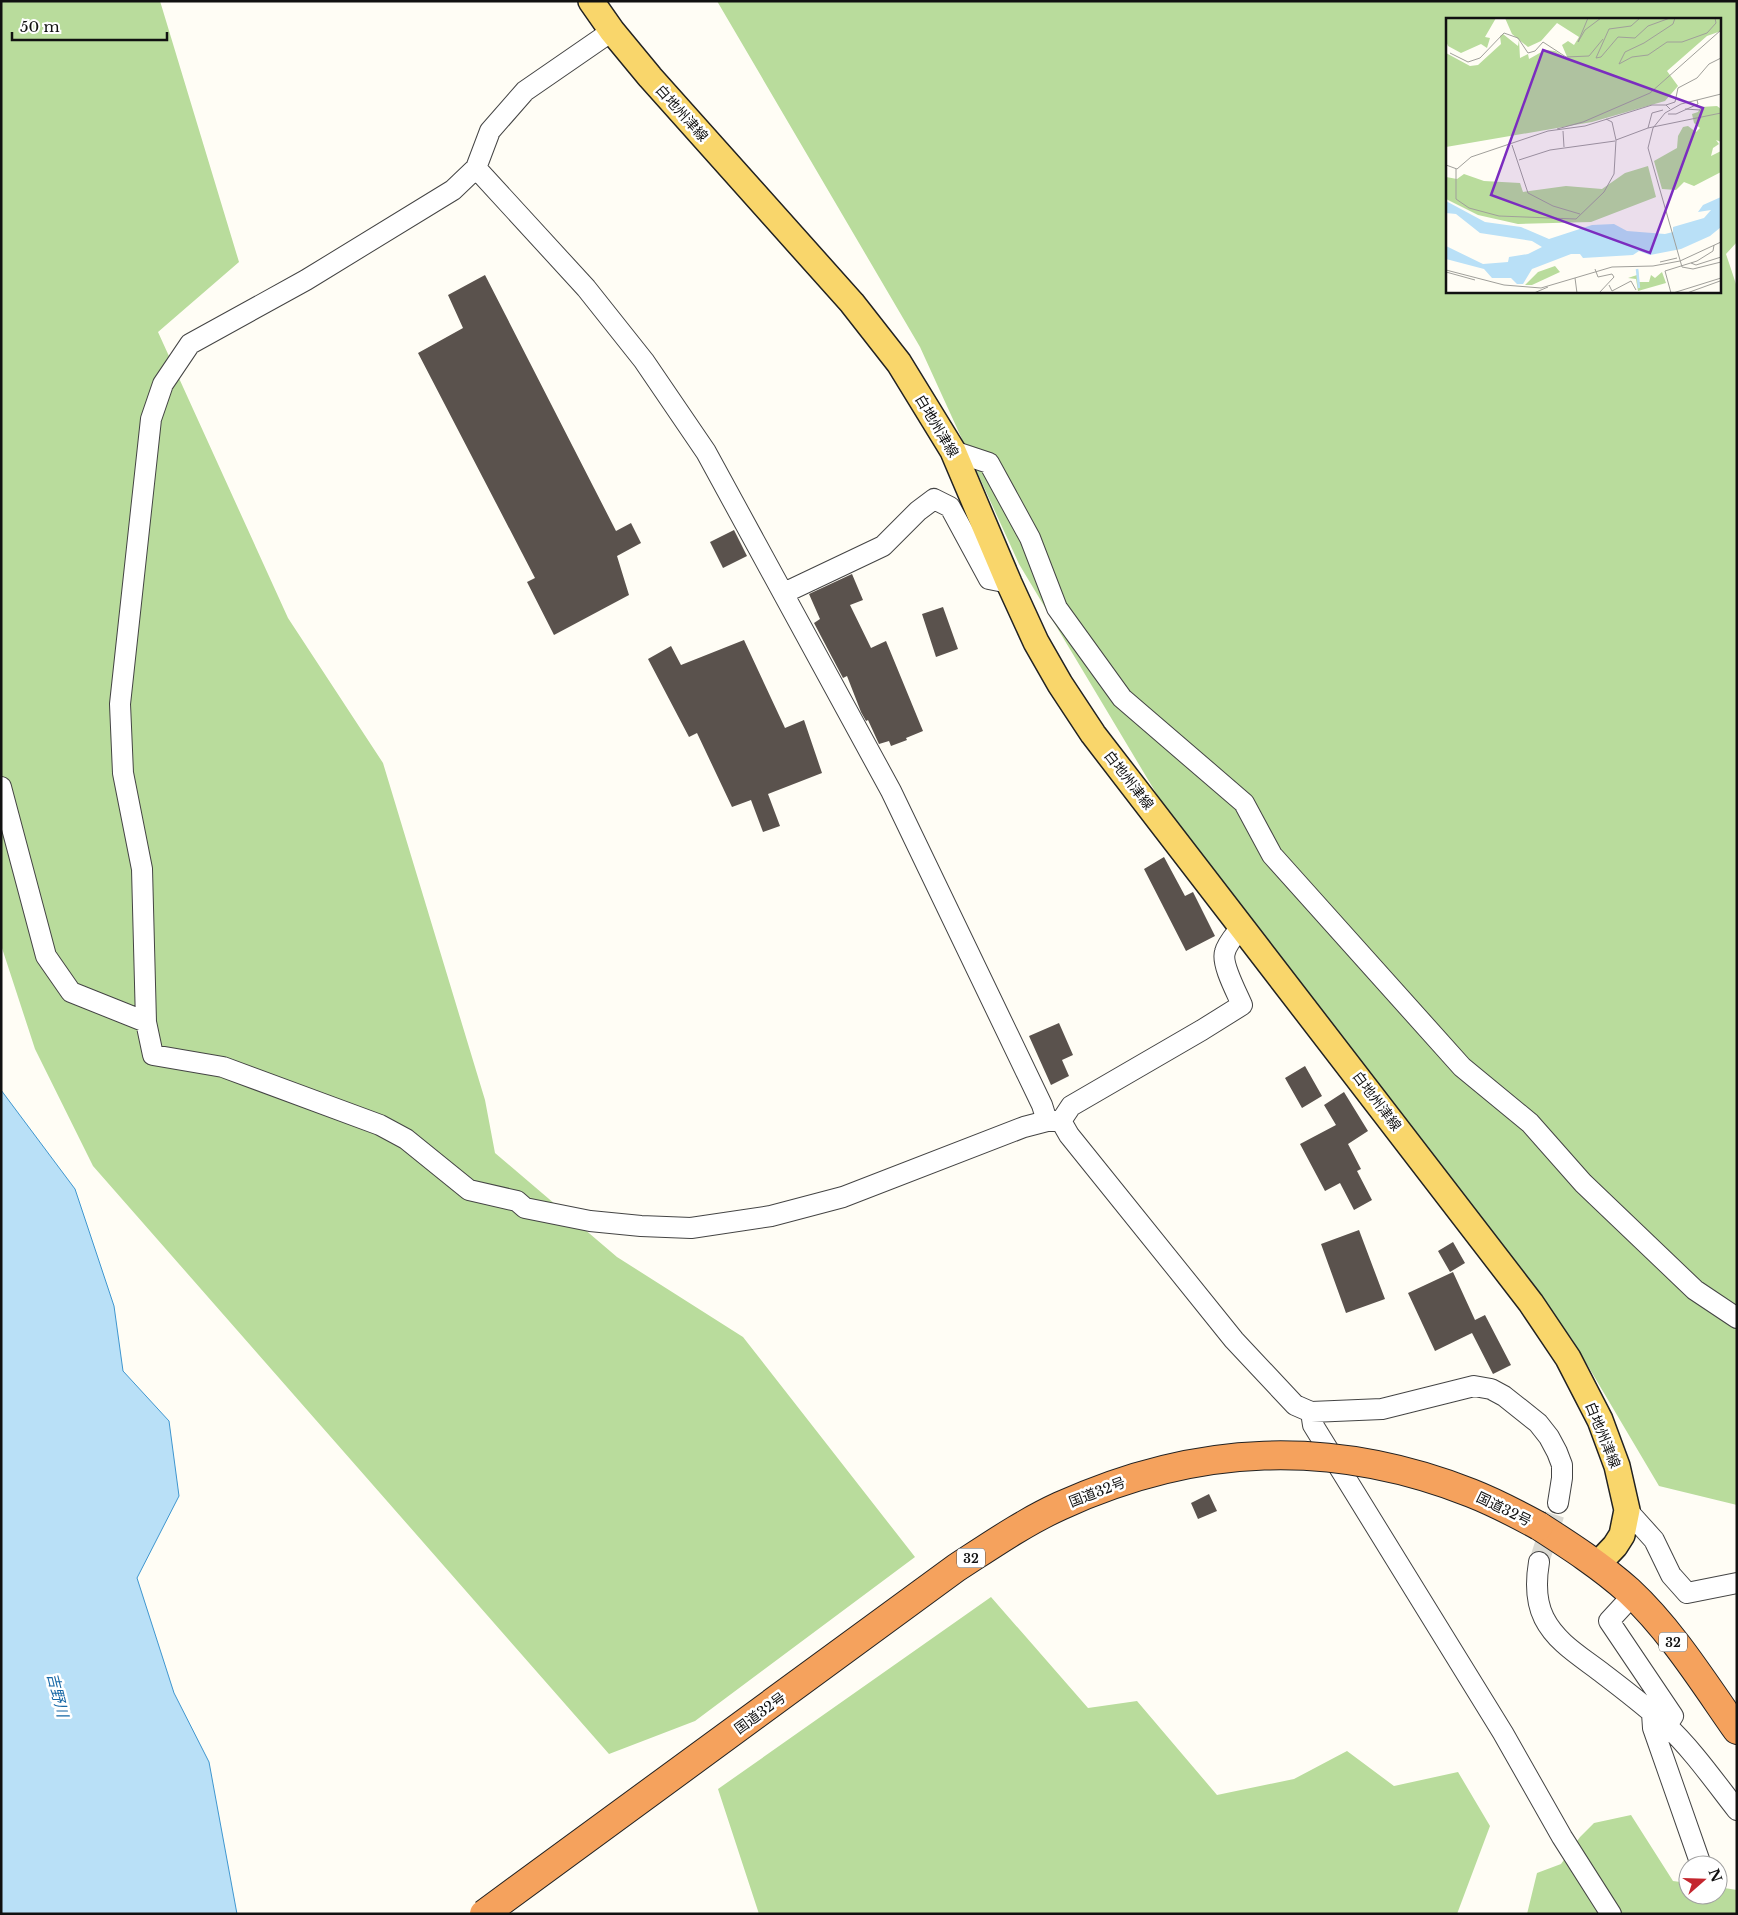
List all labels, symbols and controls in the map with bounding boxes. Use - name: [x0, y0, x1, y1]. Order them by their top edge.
- scale bar: [12, 10, 168, 42]
- text: 50 m: [20, 17, 60, 36]
- inset map: [1446, 18, 1720, 292]
- street label: 白地州津線: [652, 81, 712, 145]
- street label: 白地州津線: [911, 391, 963, 461]
- street label: 白地州津線: [1100, 747, 1158, 813]
- street label: 白地州津線: [1349, 1068, 1405, 1134]
- street label: 白地州津線: [1582, 1399, 1624, 1471]
- street label: 国道32号: [1066, 1473, 1128, 1511]
- street label: 国道32号: [1473, 1488, 1535, 1530]
- road number: 32: [957, 1549, 985, 1568]
- road number: 32: [1659, 1632, 1687, 1651]
- water label: 吉野川: [43, 1671, 73, 1721]
- street label: 国道32号: [731, 1688, 789, 1738]
- north arrow: [1678, 1855, 1728, 1905]
- text: N: [1705, 1866, 1726, 1885]

